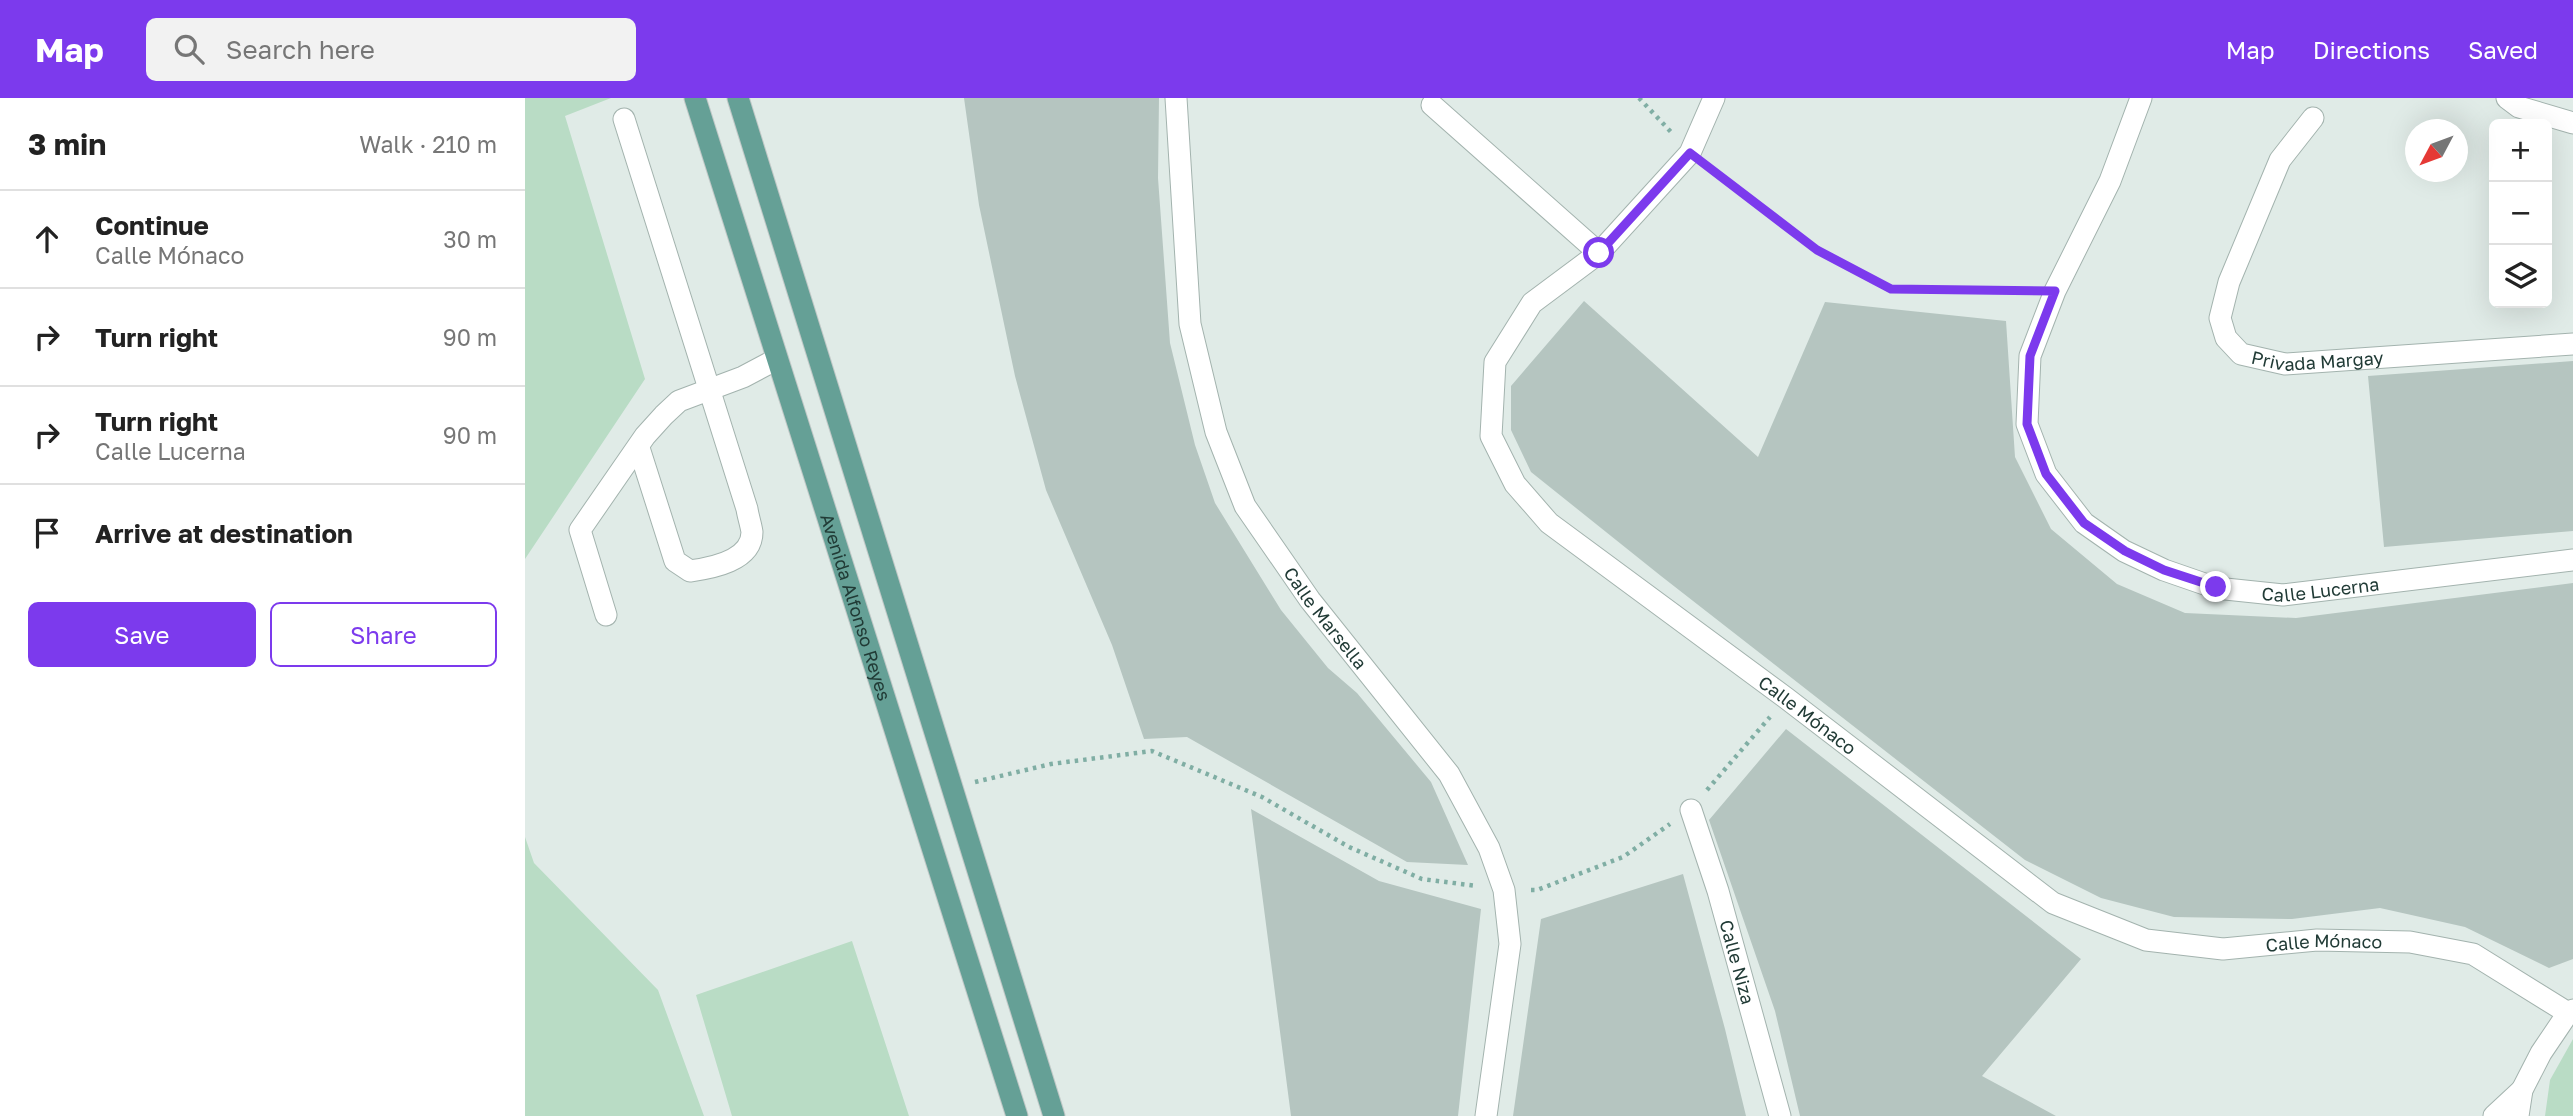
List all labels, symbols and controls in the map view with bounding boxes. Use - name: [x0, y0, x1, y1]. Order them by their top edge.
- search box: [146, 18, 636, 81]
- text: Map: [35, 30, 104, 69]
- icon: search: [170, 30, 208, 68]
- text: Search here: [226, 34, 375, 65]
- text: Map: [2226, 35, 2275, 64]
- text: Directions: [2313, 35, 2430, 64]
- text: Saved: [2468, 35, 2538, 64]
- north arrow: [2405, 119, 2468, 182]
- map controls: [2489, 119, 2552, 308]
- button: +: [2489, 119, 2552, 182]
- text: 3 min: [28, 126, 106, 162]
- text: Walk · 210 m: [359, 130, 497, 158]
- button: −: [2489, 182, 2552, 245]
- text: Continue: [95, 210, 209, 241]
- icon: ahead: [28, 220, 66, 258]
- text: 30 m: [443, 225, 497, 253]
- route start: [1583, 237, 1614, 268]
- text: Calle Mónaco: [95, 241, 244, 269]
- button: layers: [2489, 245, 2552, 308]
- icon: right: [28, 318, 66, 356]
- text: Turn right: [95, 322, 218, 353]
- text: 90 m: [443, 323, 497, 351]
- street label: Privada Margay: [2249, 346, 2384, 375]
- text: Turn right: [95, 406, 218, 437]
- icon: right: [28, 416, 66, 454]
- text: 90 m: [443, 421, 497, 449]
- text: Calle Lucerna: [95, 437, 246, 465]
- street label: Avenida Alfonso Reyes: [816, 511, 896, 703]
- icon: arrive: [28, 514, 66, 552]
- text: Arrive at destination: [95, 518, 353, 549]
- street label: Calle Marsella: [1279, 563, 1372, 673]
- route end: [2200, 571, 2231, 602]
- street label: Calle Lucerna: [2261, 572, 2380, 606]
- button: Save: [28, 602, 256, 667]
- button: Share: [270, 602, 497, 667]
- street label: Calle Mónaco: [1755, 671, 1861, 759]
- street label: Calle Niza: [1715, 917, 1760, 1007]
- street label: Calle Mónaco: [2264, 929, 2382, 956]

